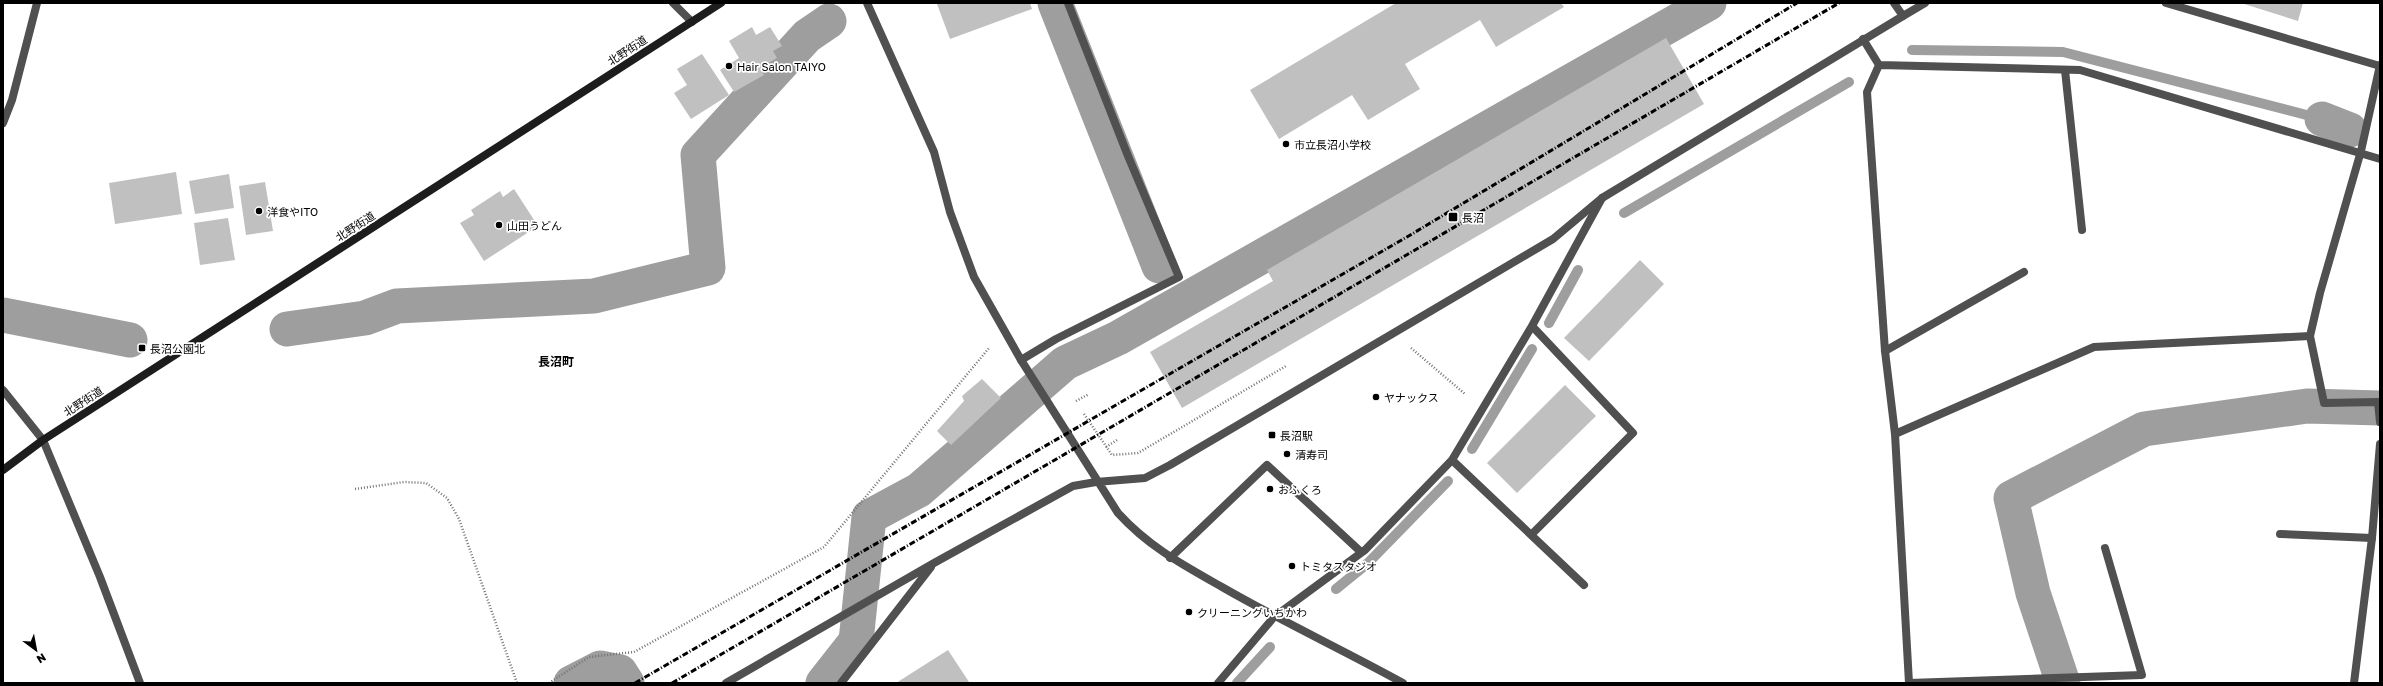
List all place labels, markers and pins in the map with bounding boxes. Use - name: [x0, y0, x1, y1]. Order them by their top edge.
- place label: Hair Salon TAIYO: [737, 60, 826, 73]
- marker: Hair Salon TAIYO: [724, 61, 734, 71]
- place label: 市立長沼小学校: [1294, 138, 1371, 151]
- marker: 市立長沼小学校: [1281, 139, 1291, 149]
- place label: 洋食やITO: [267, 205, 318, 218]
- marker: 洋食やITO: [254, 206, 264, 216]
- marker: 長沼: [1447, 211, 1459, 223]
- place label: 長沼: [1462, 211, 1484, 224]
- place label: 山田うどん: [507, 219, 562, 232]
- marker: 山田うどん: [494, 220, 504, 230]
- place label: 長沼公園北: [150, 342, 205, 355]
- marker: 長沼公園北: [137, 343, 147, 353]
- place label: ヤナックス: [1384, 391, 1439, 404]
- marker: ヤナックス: [1371, 392, 1381, 402]
- place label: 長沼駅: [1280, 429, 1313, 442]
- marker: 長沼駅: [1267, 430, 1277, 440]
- place label: 清寿司: [1295, 448, 1328, 461]
- marker: 清寿司: [1282, 449, 1292, 459]
- place label: おふくろ: [1278, 483, 1322, 496]
- marker: おふくろ: [1265, 484, 1275, 494]
- place label: トミタスタジオ: [1300, 560, 1377, 573]
- marker: トミタスタジオ: [1287, 561, 1297, 571]
- place label: クリーニングいちかわ: [1197, 606, 1307, 619]
- marker: クリーニングいちかわ: [1184, 607, 1194, 617]

